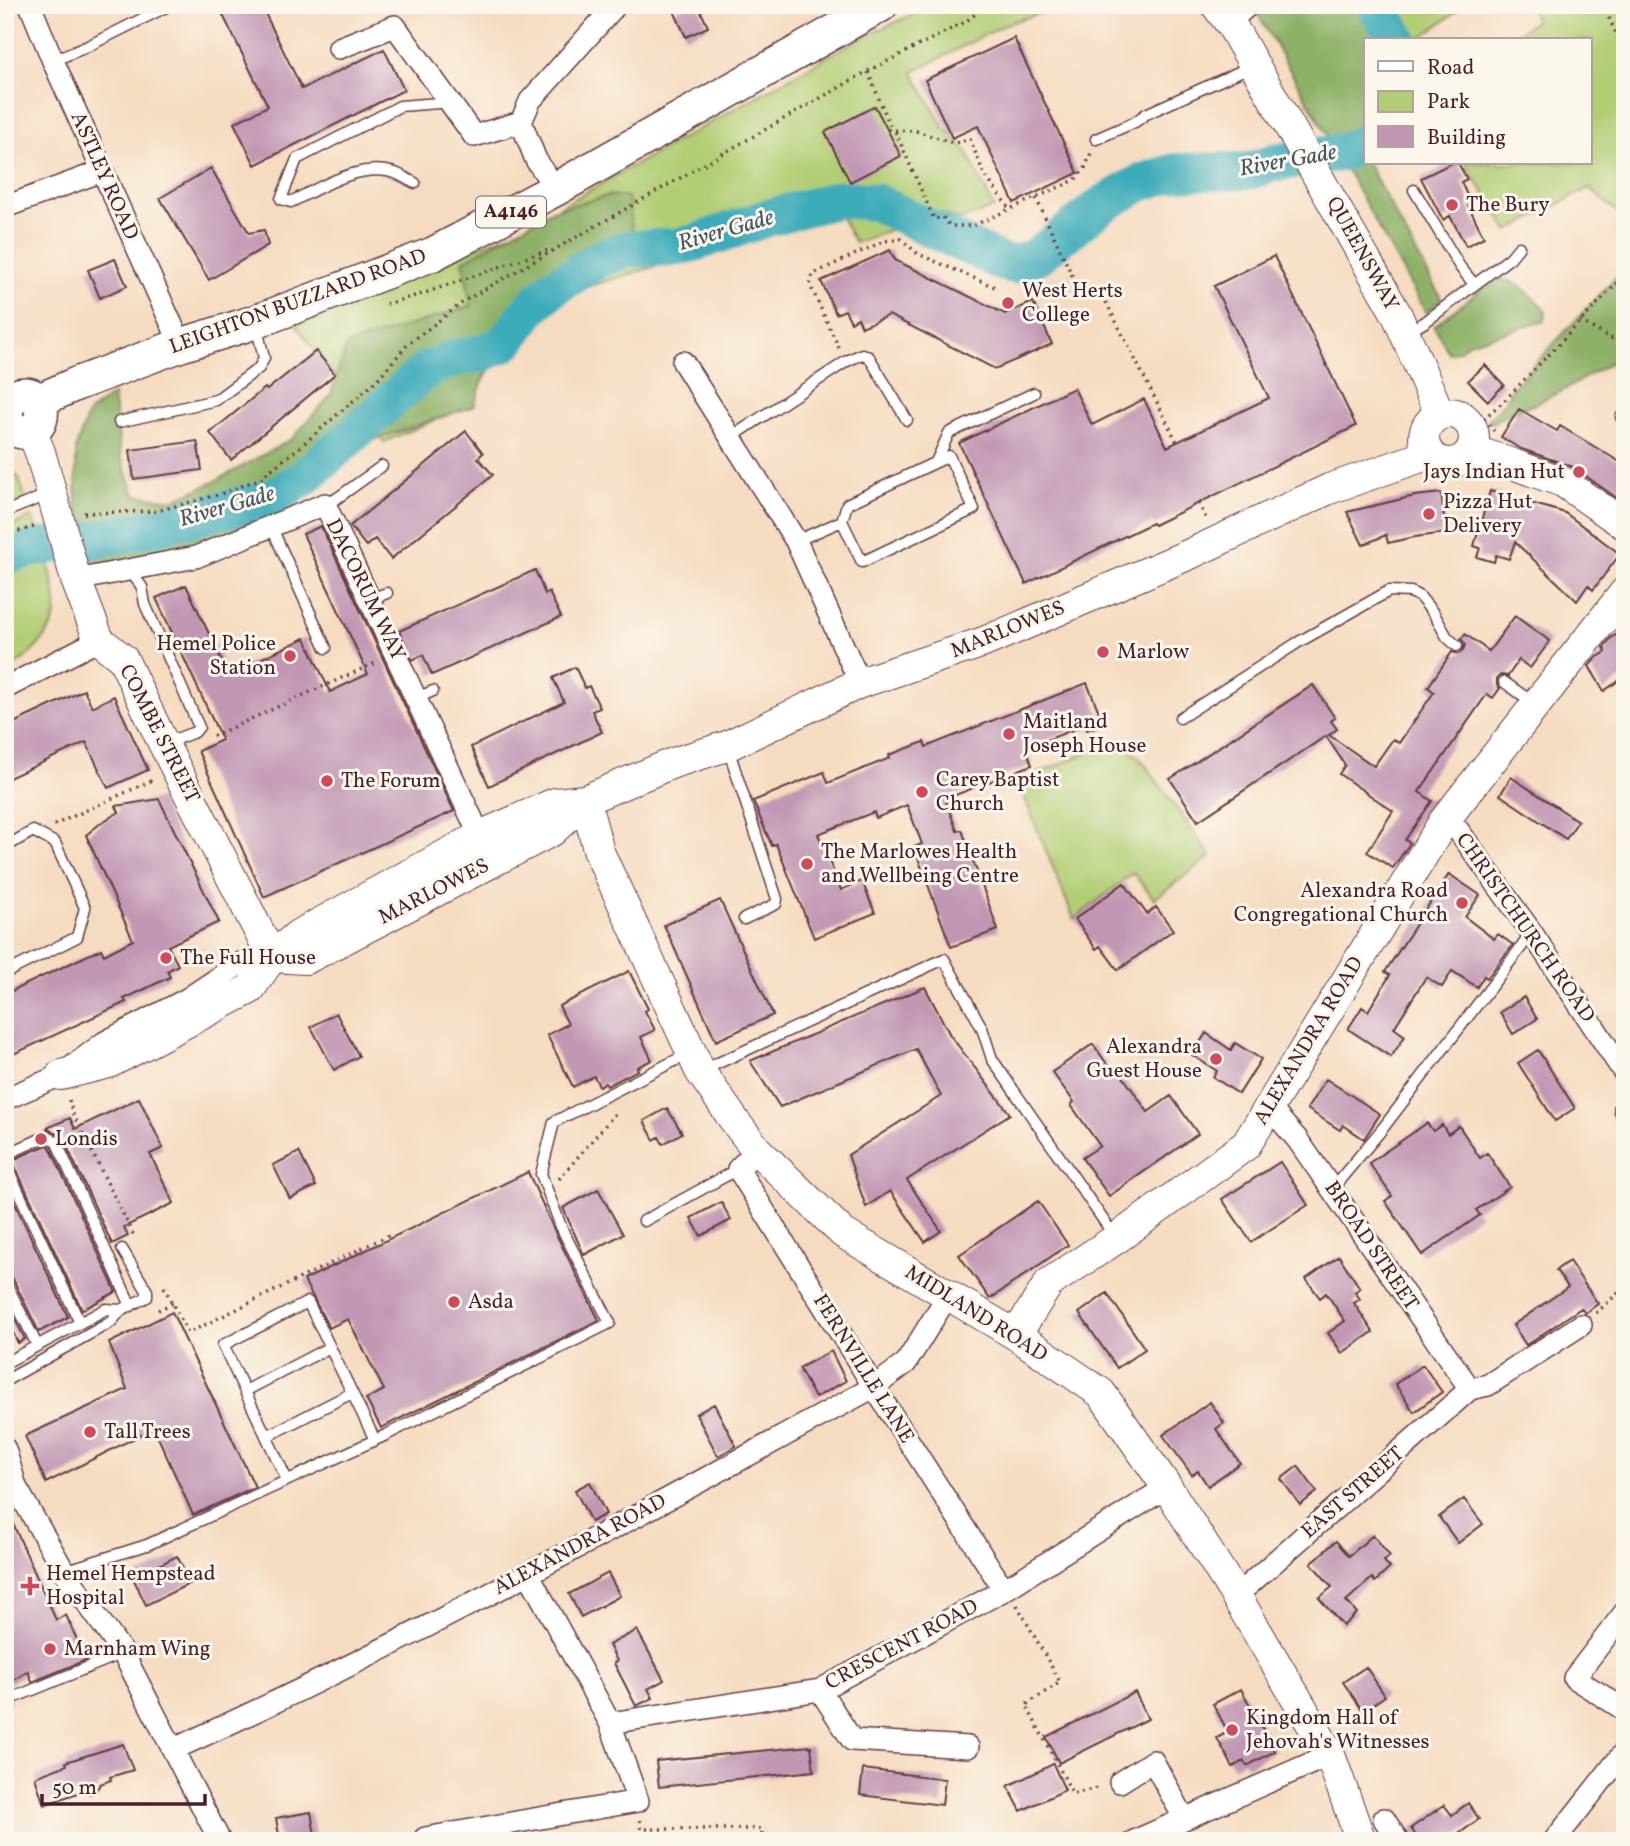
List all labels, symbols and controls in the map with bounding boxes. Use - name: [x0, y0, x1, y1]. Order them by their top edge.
- legend: [1364, 38, 1592, 164]
- text: Road: [1427, 54, 1474, 83]
- text: Park: [1427, 88, 1470, 117]
- street label: ASTLEY ROAD: [63, 107, 145, 245]
- text: Building: [1427, 124, 1506, 153]
- water label: River Gade: [1237, 137, 1340, 185]
- place label: The Bury: [1466, 191, 1550, 220]
- street label: QUEENSWAY: [1319, 192, 1405, 316]
- road number: A4146: [476, 196, 546, 228]
- marker: The Bury: [1444, 197, 1460, 213]
- water label: River Gade: [674, 202, 778, 260]
- street label: LEIGHTON BUZZARD ROAD: [165, 242, 431, 362]
- place label: West Herts College: [1022, 277, 1123, 330]
- marker: West Herts College: [1000, 295, 1016, 311]
- place label: Jays Indian Hut: [1423, 458, 1565, 487]
- marker: Jays Indian Hut: [1571, 464, 1587, 480]
- water label: River Gade: [175, 478, 279, 536]
- place label: Pizza Hut Delivery: [1443, 488, 1532, 541]
- marker: Pizza Hut Delivery: [1421, 506, 1437, 522]
- street label: DACORUM WAY: [318, 514, 412, 666]
- street label: MARLOWES: [947, 594, 1069, 666]
- place label: Hemel Police Station: [157, 630, 276, 683]
- place label: Marlow: [1117, 638, 1189, 667]
- marker: Marlow: [1095, 644, 1111, 660]
- marker: Hemel Police Station: [282, 648, 298, 664]
- street label: COMBE STREET: [112, 660, 206, 808]
- place label: Maitland Joseph House: [1023, 708, 1146, 761]
- marker: Maitland Joseph House: [1001, 726, 1017, 742]
- place label: Carey Baptist Church: [936, 766, 1059, 819]
- place label: The Forum: [341, 767, 441, 796]
- marker: The Forum: [319, 773, 335, 789]
- marker: Carey Baptist Church: [914, 784, 930, 800]
- street label: CHRISTCHURCH ROAD: [1448, 827, 1602, 1029]
- place label: The Marlowes Health and Wellbeing Centre: [821, 838, 1019, 891]
- street label: MARLOWES: [374, 852, 494, 932]
- marker: The Marlowes Health and Wellbeing Centre: [799, 856, 815, 872]
- place label: Alexandra Road Congregational Church: [1234, 877, 1448, 930]
- marker: Alexandra Road Congregational Church: [1454, 895, 1470, 911]
- place label: The Full House: [180, 944, 316, 973]
- marker: The Full House: [158, 950, 174, 966]
- street label: ALEXANDRA ROAD: [1247, 951, 1371, 1131]
- place label: Alexandra Guest House: [1087, 1033, 1202, 1086]
- marker: Alexandra Guest House: [1208, 1051, 1224, 1067]
- place label: Londis: [55, 1125, 118, 1154]
- marker: Londis: [33, 1131, 49, 1147]
- street label: BROAD STREET: [1317, 1175, 1425, 1317]
- street label: MIDLAND ROAD: [899, 1258, 1053, 1370]
- place label: Asda: [468, 1288, 514, 1317]
- street label: FERNVILLE LANE: [805, 1289, 921, 1449]
- marker: Asda: [446, 1294, 462, 1310]
- place label: Tall Trees: [104, 1418, 191, 1447]
- marker: Tall Trees: [82, 1424, 98, 1440]
- street label: EAST STREET: [1295, 1440, 1411, 1546]
- street label: ALEXANDRA ROAD: [489, 1487, 671, 1603]
- place label: Hemel Hempstead Hospital: [46, 1560, 216, 1613]
- marker: Hemel Hempstead Hospital: [20, 1576, 40, 1596]
- street label: CRESCENT ROAD: [820, 1592, 984, 1698]
- place label: Marnham Wing: [64, 1635, 211, 1664]
- marker: Marnham Wing: [42, 1641, 58, 1657]
- place label: Kingdom Hall of Jehovah's Witnesses: [1246, 1704, 1430, 1757]
- marker: Kingdom Hall of Jehovah's Witnesses: [1224, 1722, 1240, 1738]
- scale bar: [42, 1762, 205, 1806]
- text: 50 m: [52, 1774, 97, 1803]

